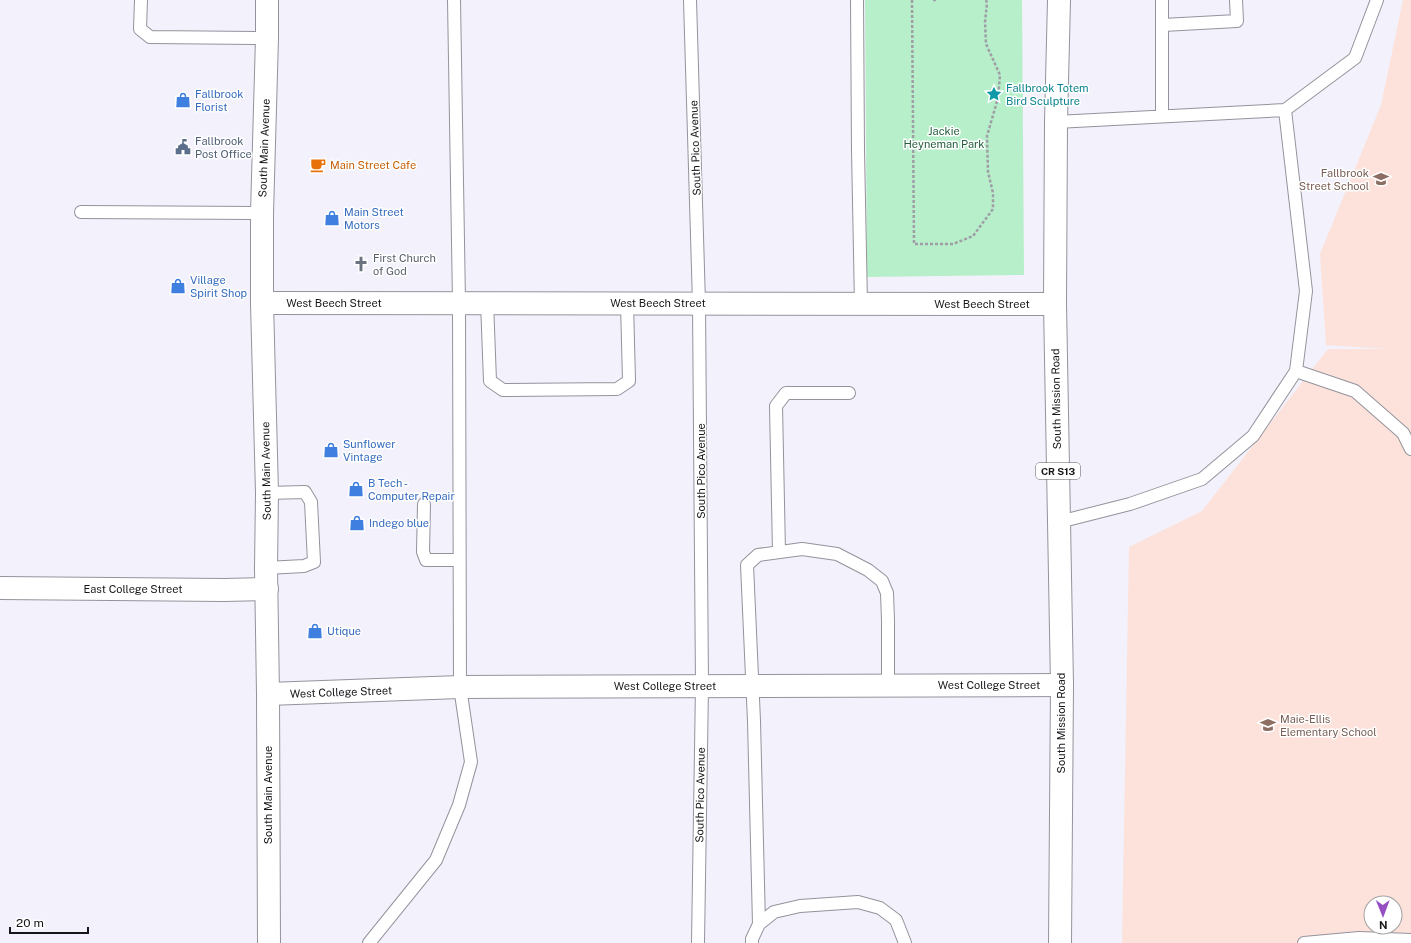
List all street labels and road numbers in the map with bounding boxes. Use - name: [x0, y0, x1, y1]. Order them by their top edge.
- street label: South Main Avenue: [256, 99, 272, 197]
- street label: South Pico Avenue: [687, 100, 703, 196]
- street label: West Beech Street: [286, 297, 382, 309]
- street label: West Beech Street: [610, 297, 706, 309]
- street label: West Beech Street: [934, 298, 1030, 310]
- street label: South Mission Road: [1049, 348, 1063, 450]
- street label: South Main Avenue: [259, 422, 273, 520]
- street label: South Pico Avenue: [695, 423, 707, 519]
- road number: CR S13: [1036, 463, 1080, 479]
- street label: East College Street: [84, 583, 183, 595]
- street label: South Mission Road: [1055, 673, 1067, 773]
- street label: West College Street: [938, 679, 1040, 691]
- street label: West College Street: [614, 680, 716, 692]
- street label: West College Street: [290, 684, 392, 700]
- street label: South Main Avenue: [262, 746, 274, 844]
- street label: South Pico Avenue: [693, 747, 707, 843]

